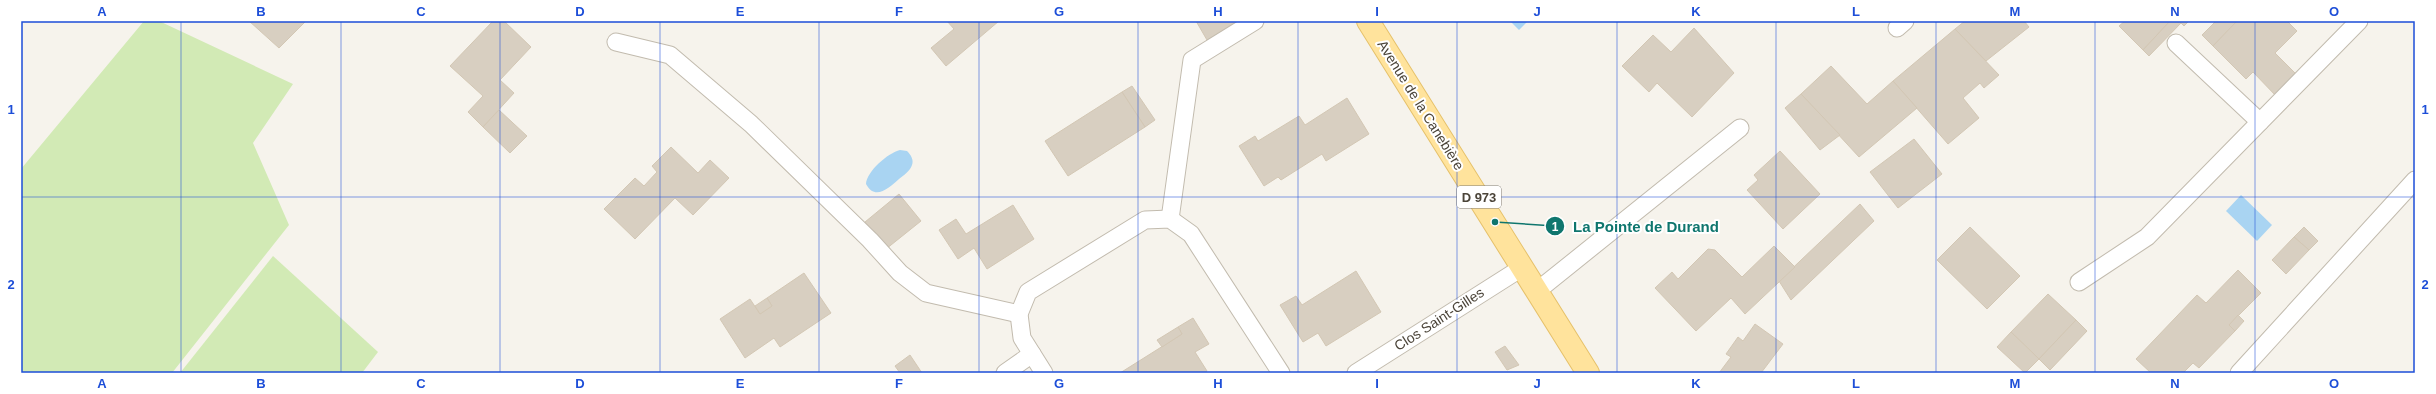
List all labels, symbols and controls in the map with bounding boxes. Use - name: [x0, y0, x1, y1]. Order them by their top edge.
- text: A: [97, 4, 107, 19]
- text: B: [256, 4, 266, 19]
- text: C: [416, 4, 426, 19]
- text: D: [575, 4, 585, 19]
- text: E: [736, 4, 745, 19]
- text: F: [895, 4, 903, 19]
- text: G: [1054, 4, 1064, 19]
- text: H: [1213, 4, 1223, 19]
- text: I: [1375, 4, 1379, 19]
- text: J: [1533, 4, 1541, 19]
- text: K: [1691, 4, 1701, 19]
- text: L: [1852, 4, 1860, 19]
- text: M: [2010, 4, 2020, 19]
- text: N: [2170, 4, 2180, 19]
- text: O: [2329, 4, 2339, 19]
- street label: Avenue de la Canebière: [1374, 37, 1468, 173]
- text: 1: [7, 102, 15, 117]
- text: 1: [2421, 102, 2429, 117]
- road number: D 973: [1457, 186, 1501, 208]
- callout: La Pointe de Durand: [1545, 213, 1727, 240]
- text: La Pointe de Durand: [1573, 218, 1719, 235]
- text: 1: [1552, 220, 1559, 234]
- text: 2: [7, 277, 15, 292]
- text: 2: [2421, 277, 2429, 292]
- street label: Clos Saint-Gilles: [1391, 284, 1487, 354]
- text: A: [97, 376, 107, 391]
- text: B: [256, 376, 266, 391]
- text: C: [416, 376, 426, 391]
- text: D: [575, 376, 585, 391]
- text: E: [736, 376, 745, 391]
- text: F: [895, 376, 903, 391]
- text: G: [1054, 376, 1064, 391]
- text: H: [1213, 376, 1223, 391]
- text: I: [1375, 376, 1379, 391]
- text: J: [1533, 376, 1541, 391]
- text: K: [1691, 376, 1701, 391]
- text: L: [1852, 376, 1860, 391]
- text: M: [2010, 376, 2020, 391]
- text: N: [2170, 376, 2180, 391]
- text: O: [2329, 376, 2339, 391]

